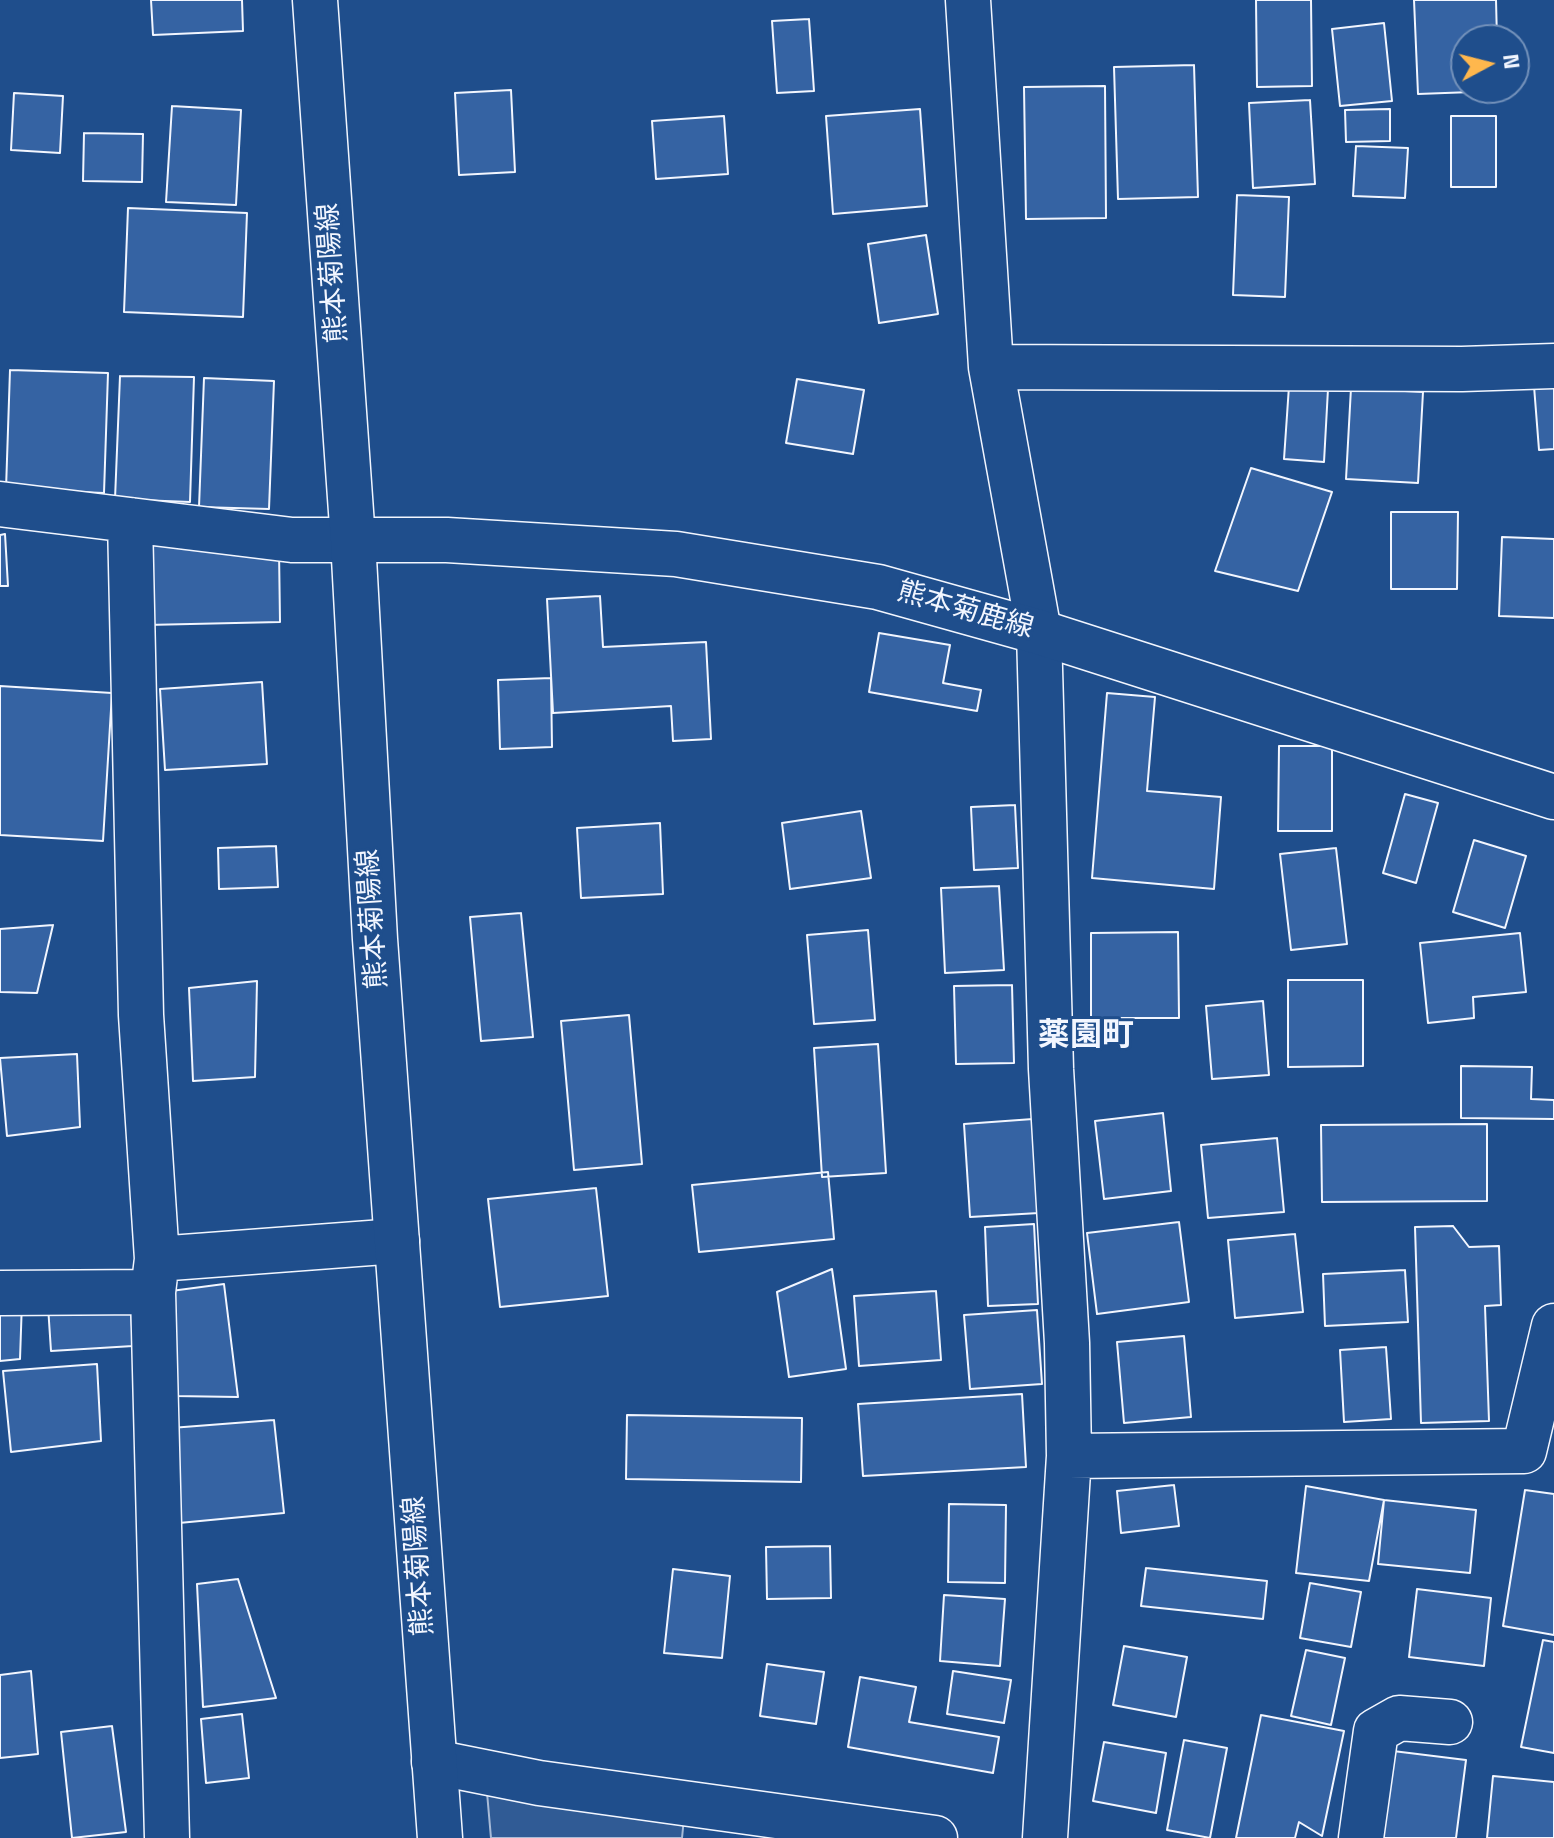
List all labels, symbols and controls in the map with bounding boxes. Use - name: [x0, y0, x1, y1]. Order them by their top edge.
- north arrow: [1450, 24, 1530, 104]
- text: N: [1494, 52, 1530, 71]
- street label: 熊本菊陽線: [312, 202, 356, 344]
- street label: 熊本菊鹿線: [893, 576, 1037, 646]
- street label: 熊本菊陽線: [352, 848, 396, 990]
- district label: 薬園町: [1038, 1018, 1134, 1056]
- street label: 熊本菊陽線: [398, 1495, 442, 1637]

